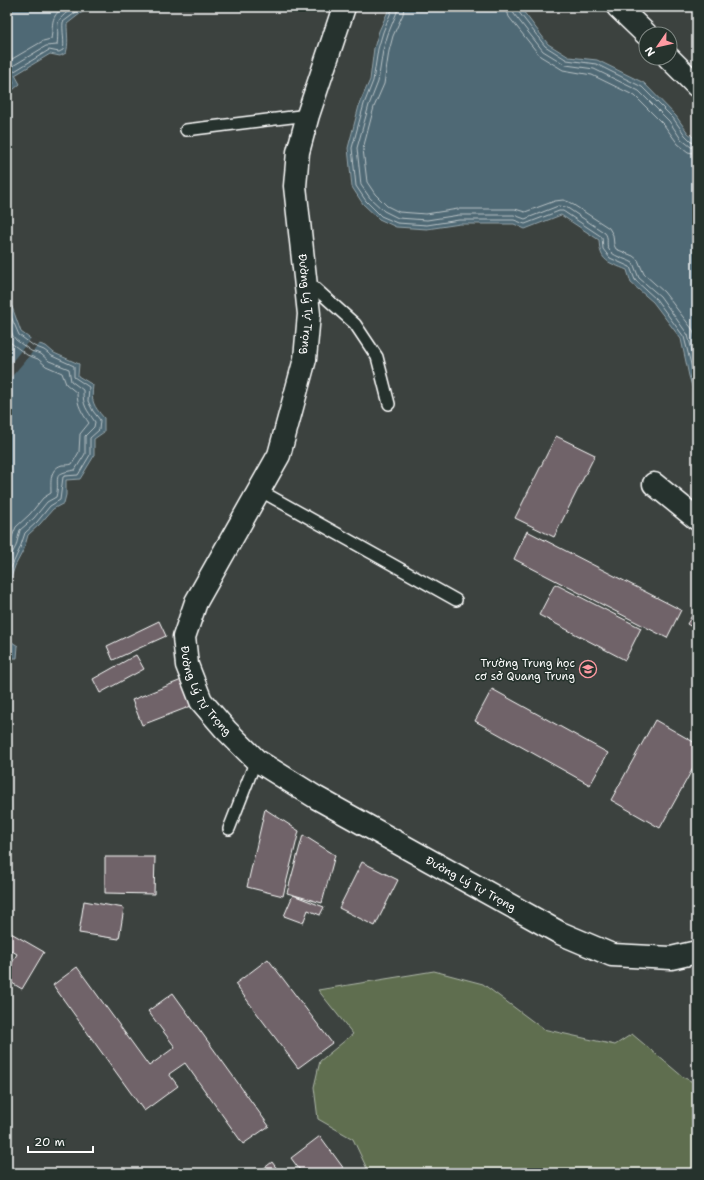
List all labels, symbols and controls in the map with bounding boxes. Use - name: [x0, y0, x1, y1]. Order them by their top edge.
- north arrow: [638, 26, 678, 66]
- text: N: [641, 43, 659, 59]
- street label: Đường Lý Tự Trọng: [294, 253, 316, 355]
- street label: Đường Lý Tự Trọng: [177, 645, 235, 739]
- place label: Trường Trung học cơ sở Quang Trung: [475, 656, 575, 684]
- school or university icon: Trường Trung học cơ sở Quang Trung: [578, 659, 598, 679]
- street label: Đường Lý Tự Trọng: [423, 853, 519, 915]
- scale bar: [28, 1128, 93, 1154]
- text: 20 m: [34, 1134, 65, 1150]

